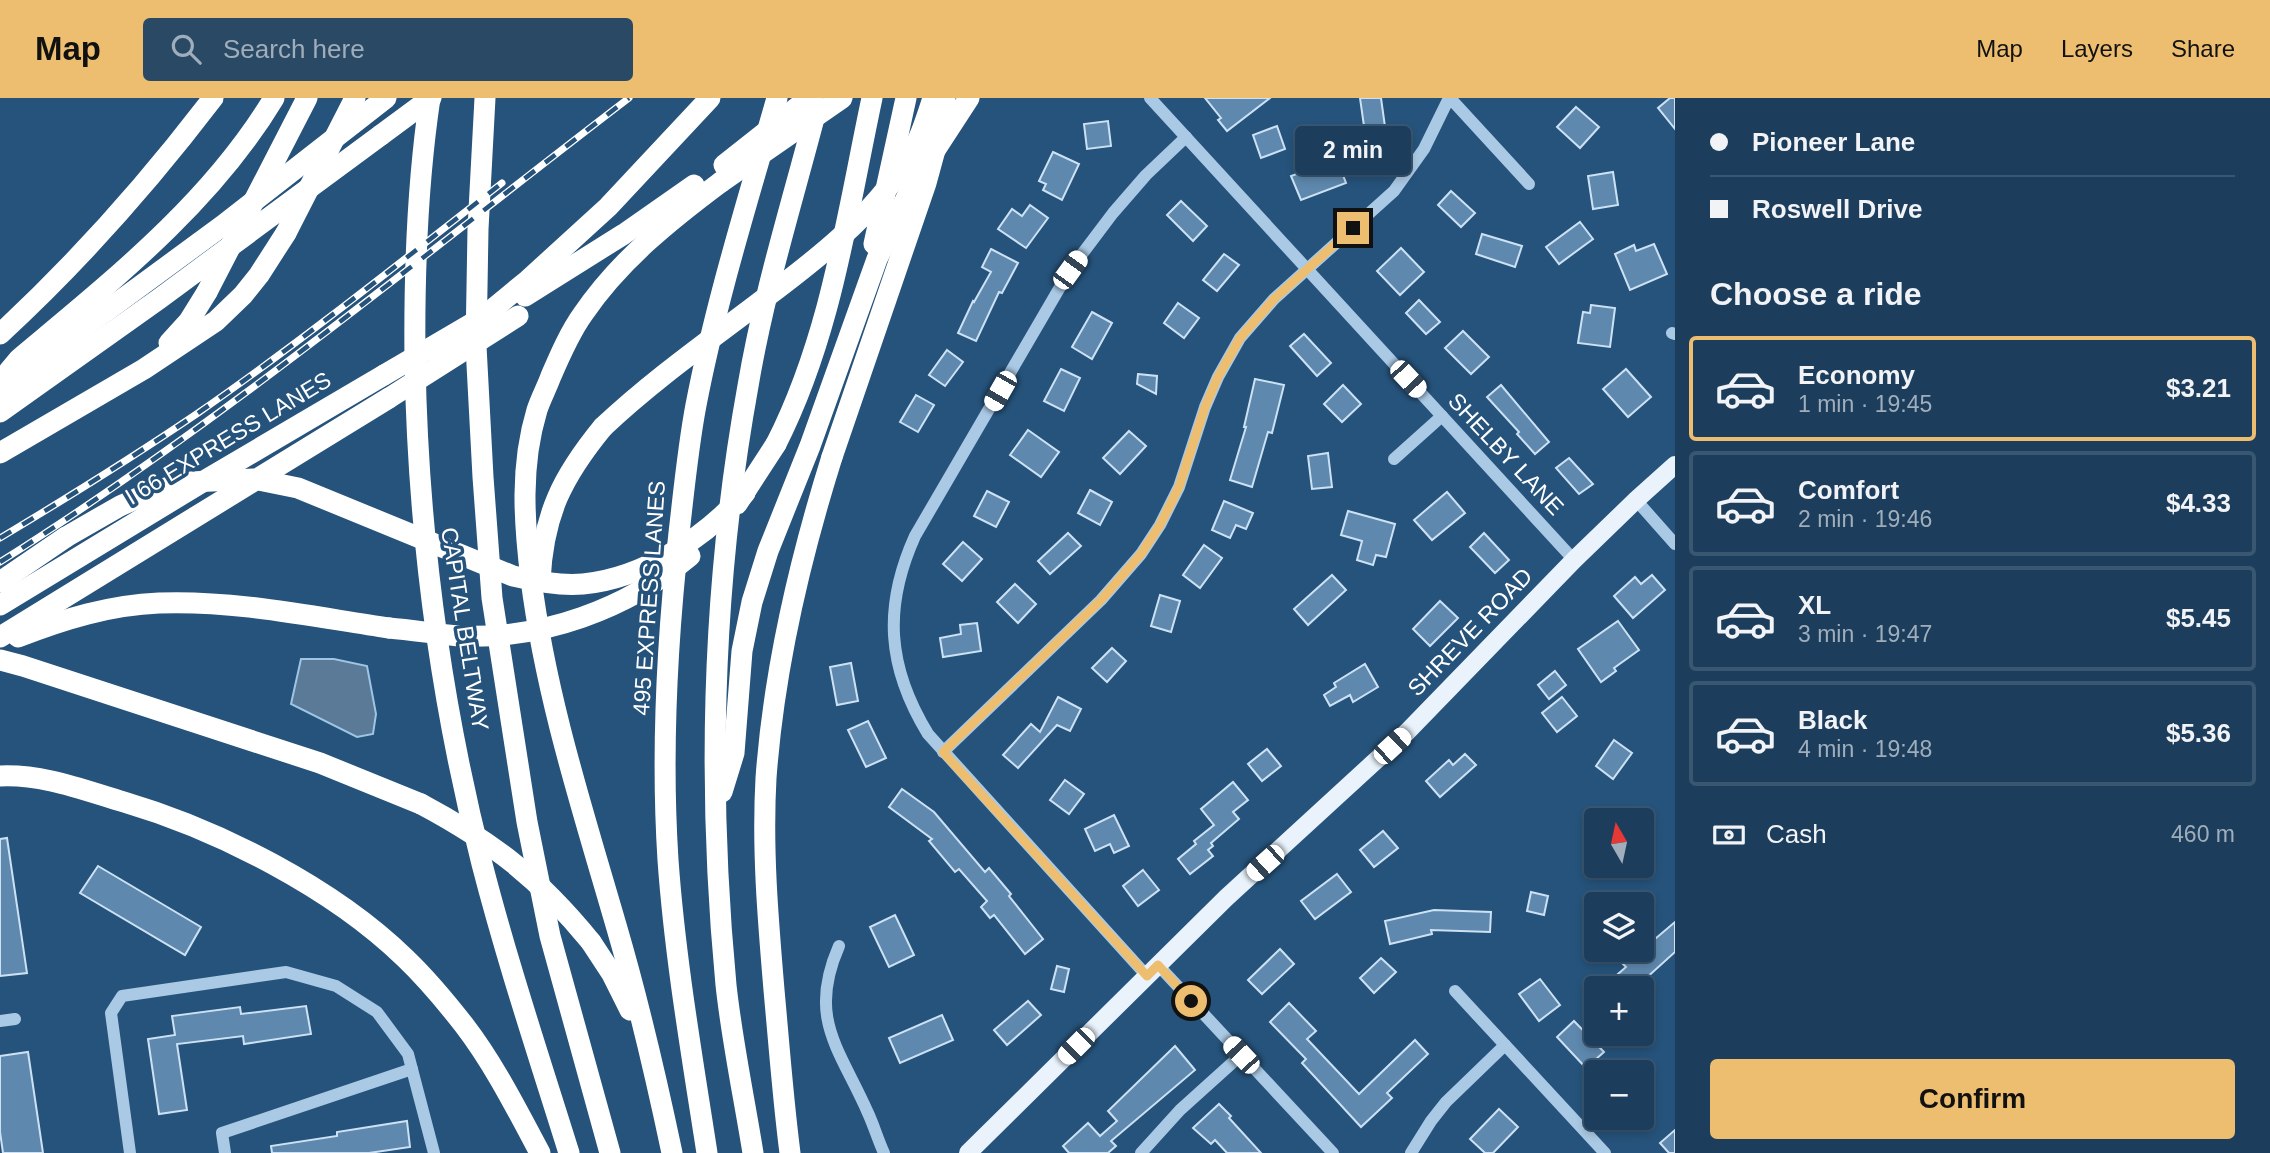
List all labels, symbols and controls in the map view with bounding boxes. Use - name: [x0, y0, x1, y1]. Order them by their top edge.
- search box: [143, 18, 633, 81]
- text: Map: [35, 30, 101, 67]
- icon: search: [167, 30, 205, 68]
- text: Search here: [223, 34, 365, 64]
- text: Map: [1976, 35, 2023, 62]
- text: Layers: [2061, 35, 2133, 62]
- text: Share: [2171, 35, 2235, 62]
- callout: 2 min: [1295, 127, 1411, 176]
- text: Pioneer Lane: [1752, 127, 1915, 157]
- text: 2 min: [1323, 137, 1383, 163]
- text: Roswell Drive: [1752, 194, 1923, 224]
- route end: [1337, 212, 1369, 244]
- car: [1050, 247, 1091, 293]
- text: Choose a ride: [1710, 276, 1922, 312]
- car: [1386, 356, 1431, 402]
- icon: car: [1714, 357, 1777, 420]
- text: Economy: [1798, 360, 1915, 390]
- street label: I 66 EXPRESS LANES: [120, 366, 336, 510]
- car: [981, 368, 1020, 414]
- text: $3.21: [2166, 373, 2231, 403]
- street label: SHELBY LANE: [1443, 388, 1569, 520]
- text: 1 min · 19:45: [1798, 391, 1932, 417]
- icon: car: [1714, 472, 1777, 535]
- text: Comfort: [1798, 475, 1899, 505]
- street label: 495 EXPRESS LANES: [628, 480, 670, 716]
- text: $4.33: [2166, 488, 2231, 518]
- text: 2 min · 19:46: [1798, 506, 1932, 532]
- street label: CAPITAL BELTWAY: [436, 526, 494, 732]
- street label: SHREVE ROAD: [1402, 563, 1538, 701]
- icon: car: [1714, 587, 1777, 650]
- text: XL: [1798, 590, 1831, 620]
- text: $5.45: [2166, 603, 2231, 633]
- text: 3 min · 19:47: [1798, 621, 1932, 647]
- icon: car: [1714, 702, 1777, 765]
- text: Black: [1798, 705, 1867, 735]
- text: $5.36: [2166, 718, 2231, 748]
- car: [1370, 724, 1415, 768]
- text: 4 min · 19:48: [1798, 736, 1932, 762]
- north arrow: [1584, 808, 1654, 878]
- map controls: [1584, 808, 1654, 1130]
- icon: cash: [1710, 816, 1748, 854]
- text: Cash: [1766, 819, 1827, 849]
- text: 460 m: [2171, 821, 2235, 847]
- car: [1243, 841, 1288, 885]
- button: layers: [1584, 892, 1654, 962]
- button: +: [1584, 976, 1654, 1046]
- route start: [1175, 985, 1207, 1017]
- car: [1054, 1024, 1099, 1068]
- car: [1219, 1032, 1264, 1078]
- button: Confirm: [1710, 1059, 2235, 1139]
- button: −: [1584, 1060, 1654, 1130]

